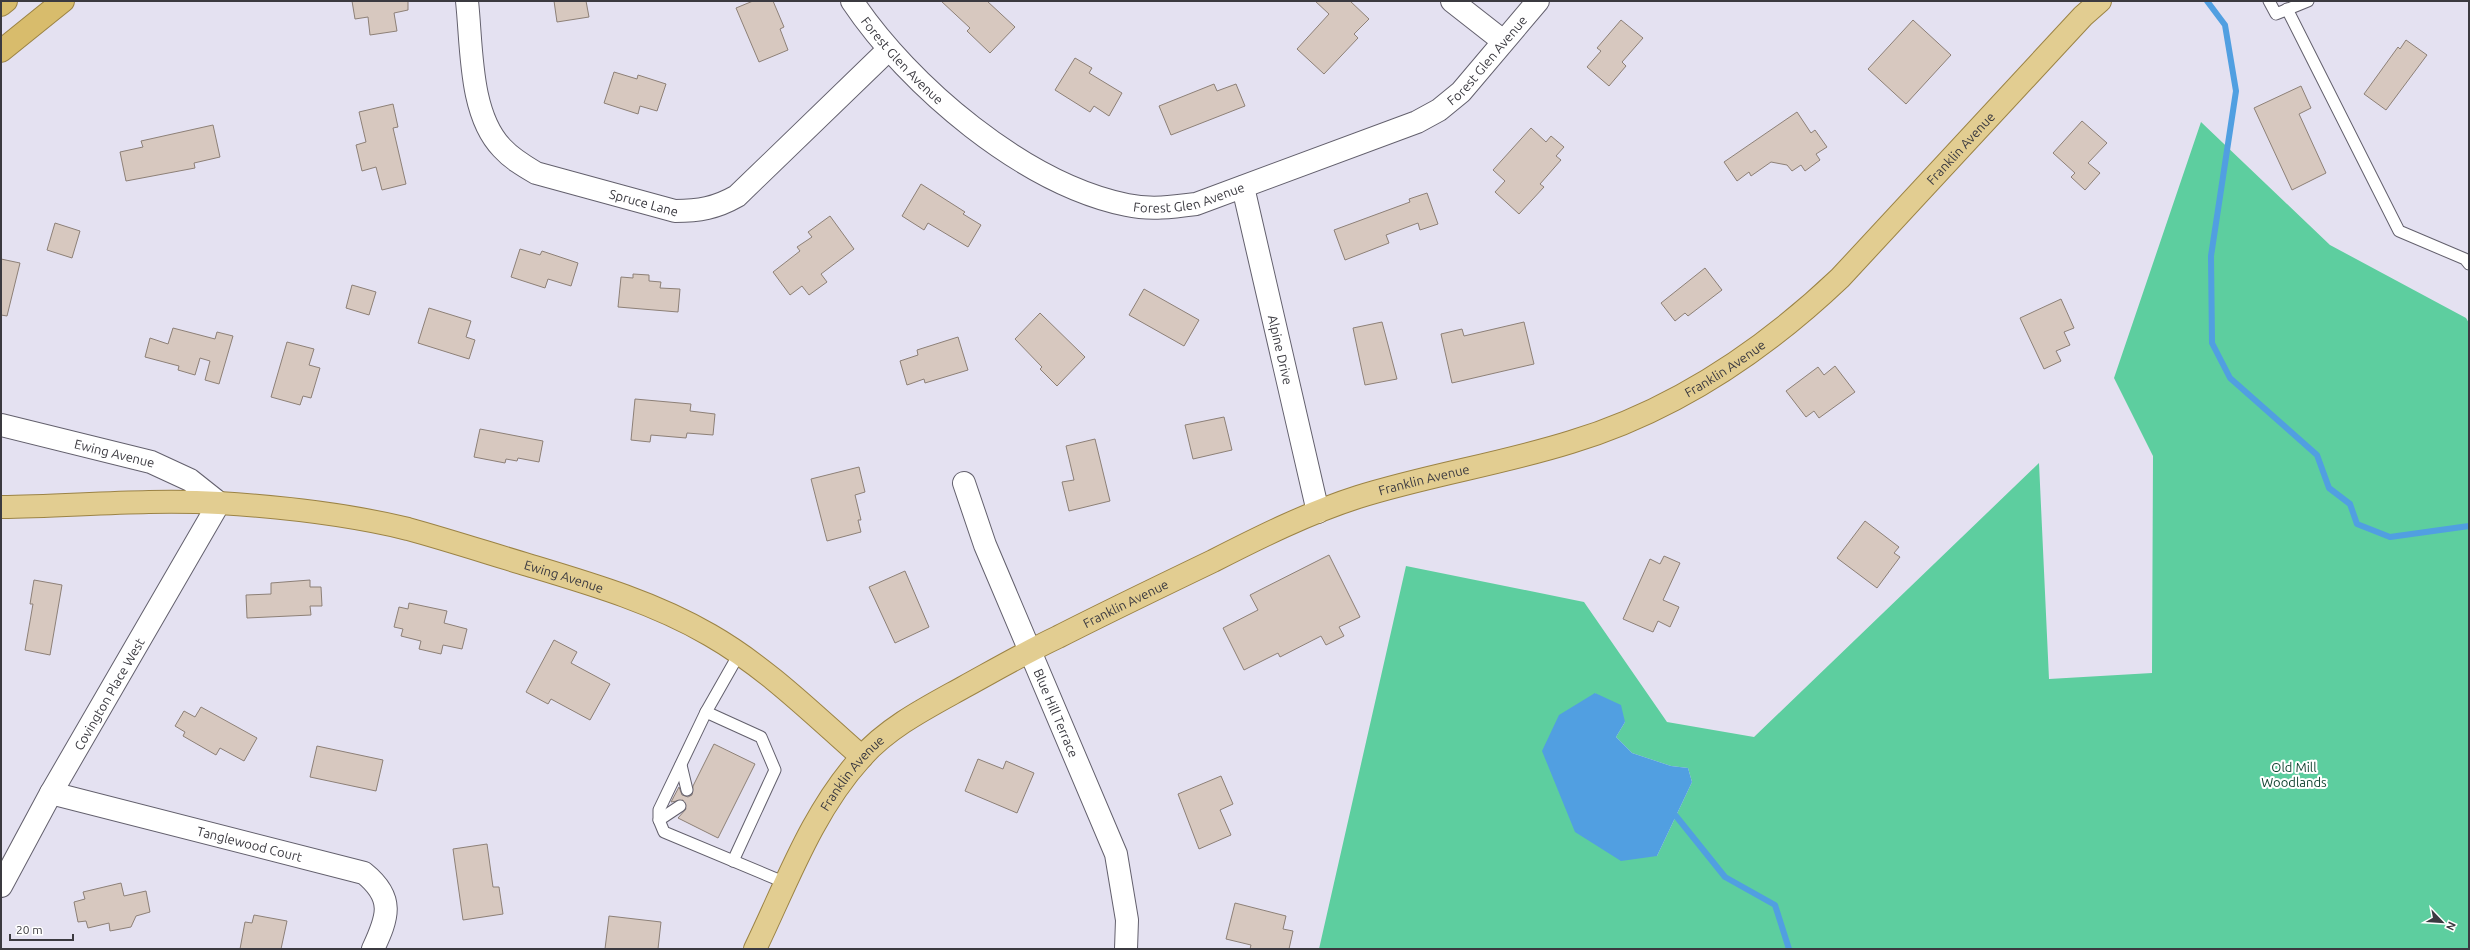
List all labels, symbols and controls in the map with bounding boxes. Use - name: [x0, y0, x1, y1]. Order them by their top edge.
- street label: Forest Glen Avenue: [1444, 13, 1529, 108]
- street label: Forest Glen Avenue: [859, 14, 946, 107]
- street label: Franklin Avenue: [1924, 109, 1997, 187]
- street label: Forest Glen Avenue: [1133, 180, 1246, 215]
- street label: Spruce Lane: [608, 186, 680, 219]
- street label: Alpine Drive: [1266, 314, 1295, 386]
- street label: Franklin Avenue: [1682, 337, 1768, 400]
- street label: Ewing Avenue: [73, 436, 156, 470]
- street label: Franklin Avenue: [1377, 462, 1471, 498]
- street label: Ewing Avenue: [523, 557, 605, 595]
- street label: Franklin Avenue: [1081, 577, 1170, 630]
- street label: Covington Place West: [71, 636, 147, 752]
- street label: Blue Hill Terrace: [1031, 667, 1081, 759]
- street label: Franklin Avenue: [817, 732, 887, 813]
- park label: Old Mill Woodlands: [2261, 760, 2327, 789]
- street label: Tanglewood Court: [196, 824, 304, 864]
- north arrow: [2422, 902, 2462, 942]
- scale bar: [10, 916, 73, 942]
- text: N: [2444, 920, 2458, 932]
- text: 20 m: [16, 923, 43, 936]

